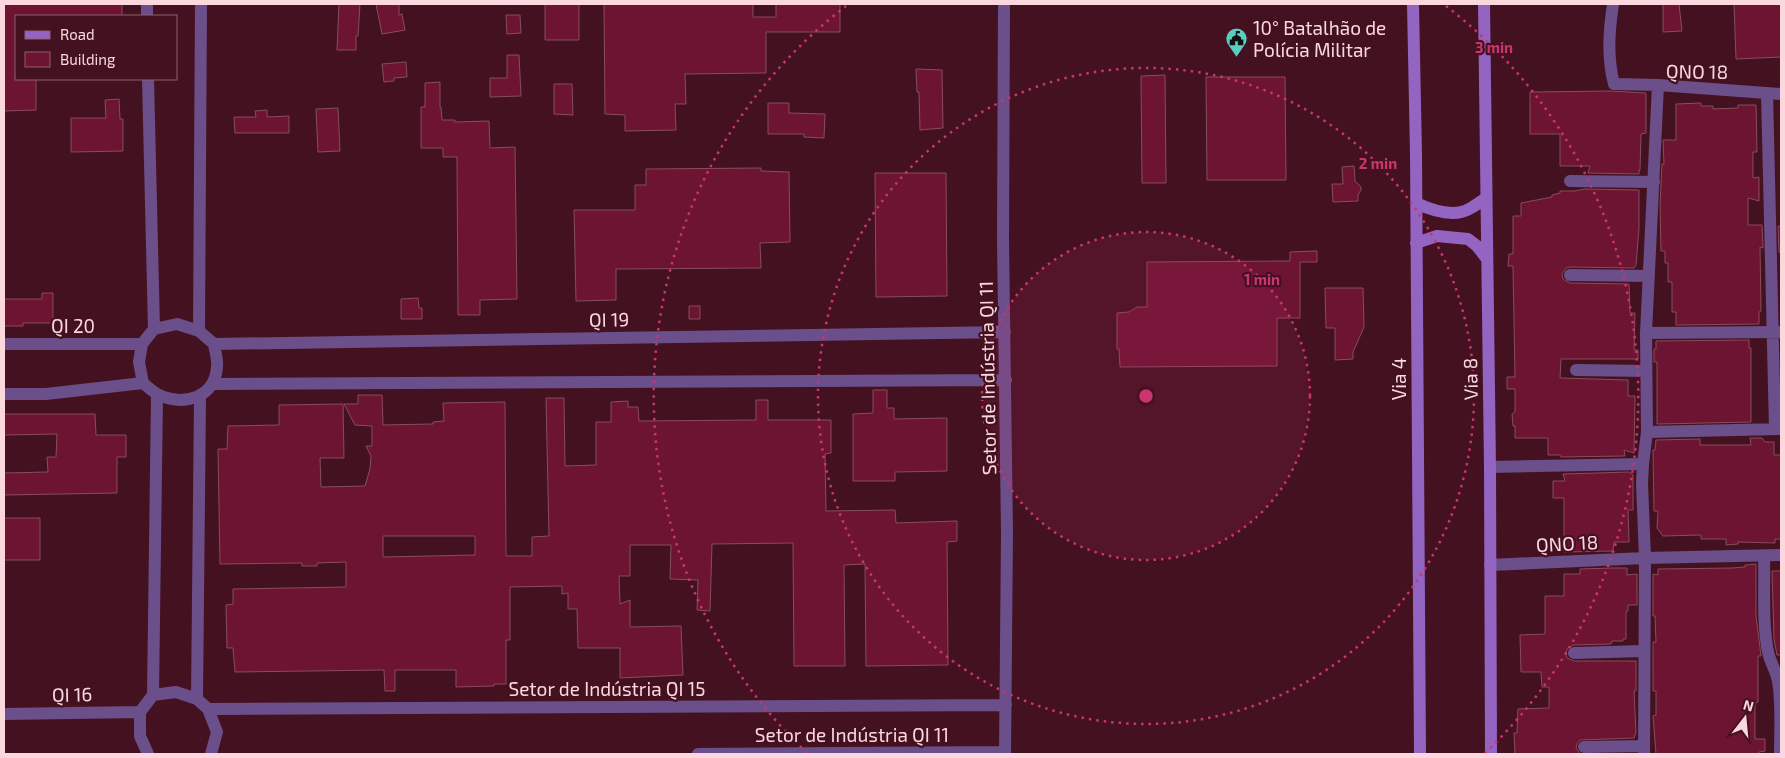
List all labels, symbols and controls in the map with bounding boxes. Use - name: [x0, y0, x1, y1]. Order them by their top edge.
- legend: [15, 15, 178, 80]
- place label: 10° Batalhão de Polícia Militar: [1253, 16, 1386, 61]
- text: Road: [60, 25, 95, 43]
- public building icon: 10° Batalhão de Polícia Militar: [1225, 26, 1249, 57]
- text: 3 min: [1475, 38, 1513, 56]
- text: Building: [60, 50, 116, 68]
- street label: QNO 18: [1666, 59, 1728, 83]
- text: 2 min: [1359, 154, 1397, 172]
- text: 1 min: [1244, 270, 1280, 288]
- street label: Setor de Indústria QI 11: [974, 281, 1000, 475]
- street label: QI 19: [589, 307, 629, 331]
- street label: QI 20: [51, 314, 95, 337]
- street label: Via 4: [1387, 358, 1410, 400]
- street label: Via 8: [1458, 358, 1482, 400]
- centre of rings: [1137, 387, 1155, 405]
- street label: QNO 18: [1535, 530, 1599, 556]
- street label: Setor de Indústria QI 15: [509, 677, 705, 700]
- street label: QI 16: [52, 682, 92, 706]
- north arrow: [1720, 693, 1770, 743]
- text: N: [1742, 695, 1756, 715]
- street label: Setor de Indústria QI 11: [755, 723, 949, 746]

